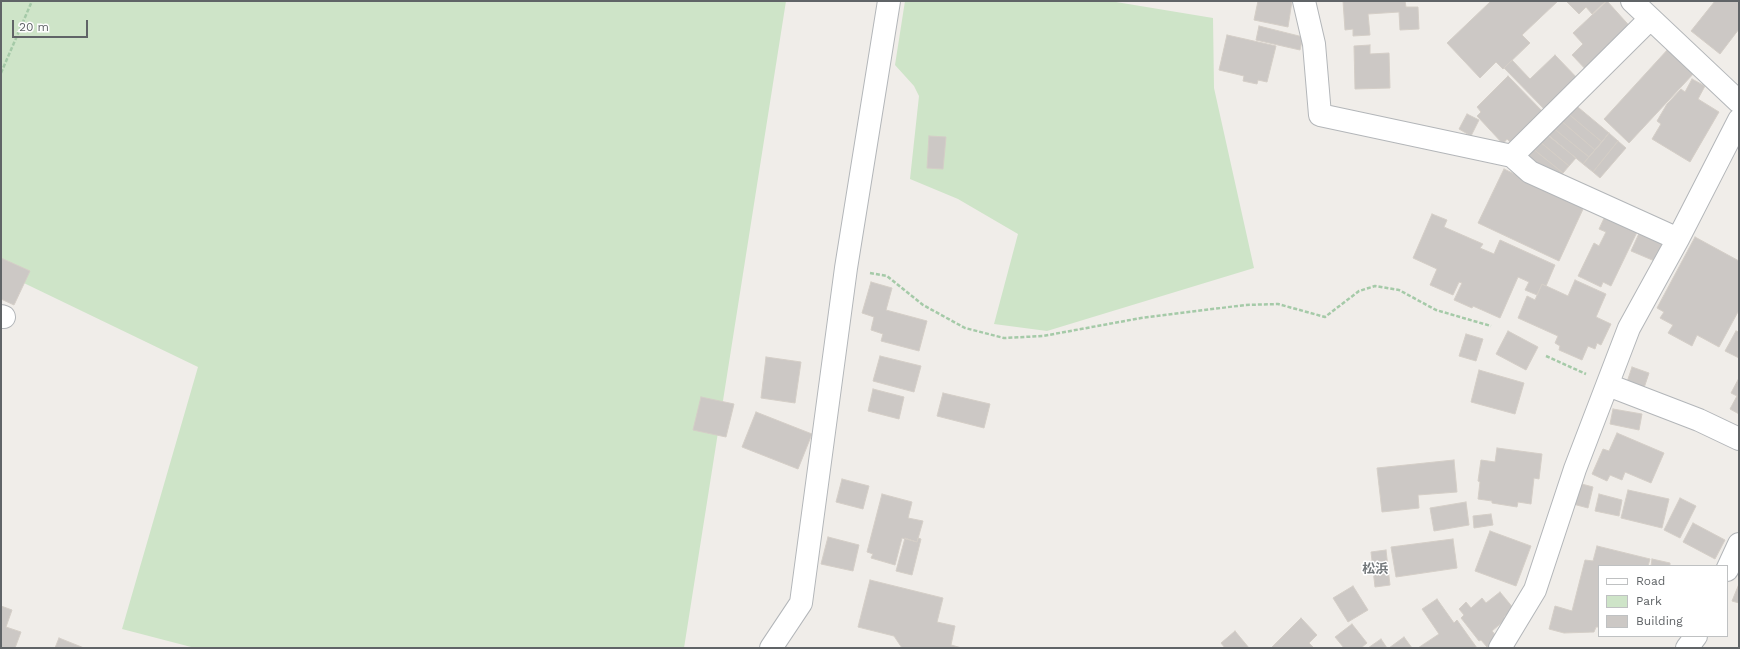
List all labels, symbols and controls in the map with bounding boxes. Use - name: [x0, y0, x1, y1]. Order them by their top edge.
- scale bar: [14, 12, 90, 38]
- text: 20 m: [19, 20, 49, 34]
- district label: 松浜: [1362, 561, 1388, 577]
- legend: [1598, 565, 1728, 637]
- text: Road: [1636, 574, 1665, 588]
- text: Park: [1636, 594, 1662, 608]
- text: Building: [1636, 614, 1683, 628]

